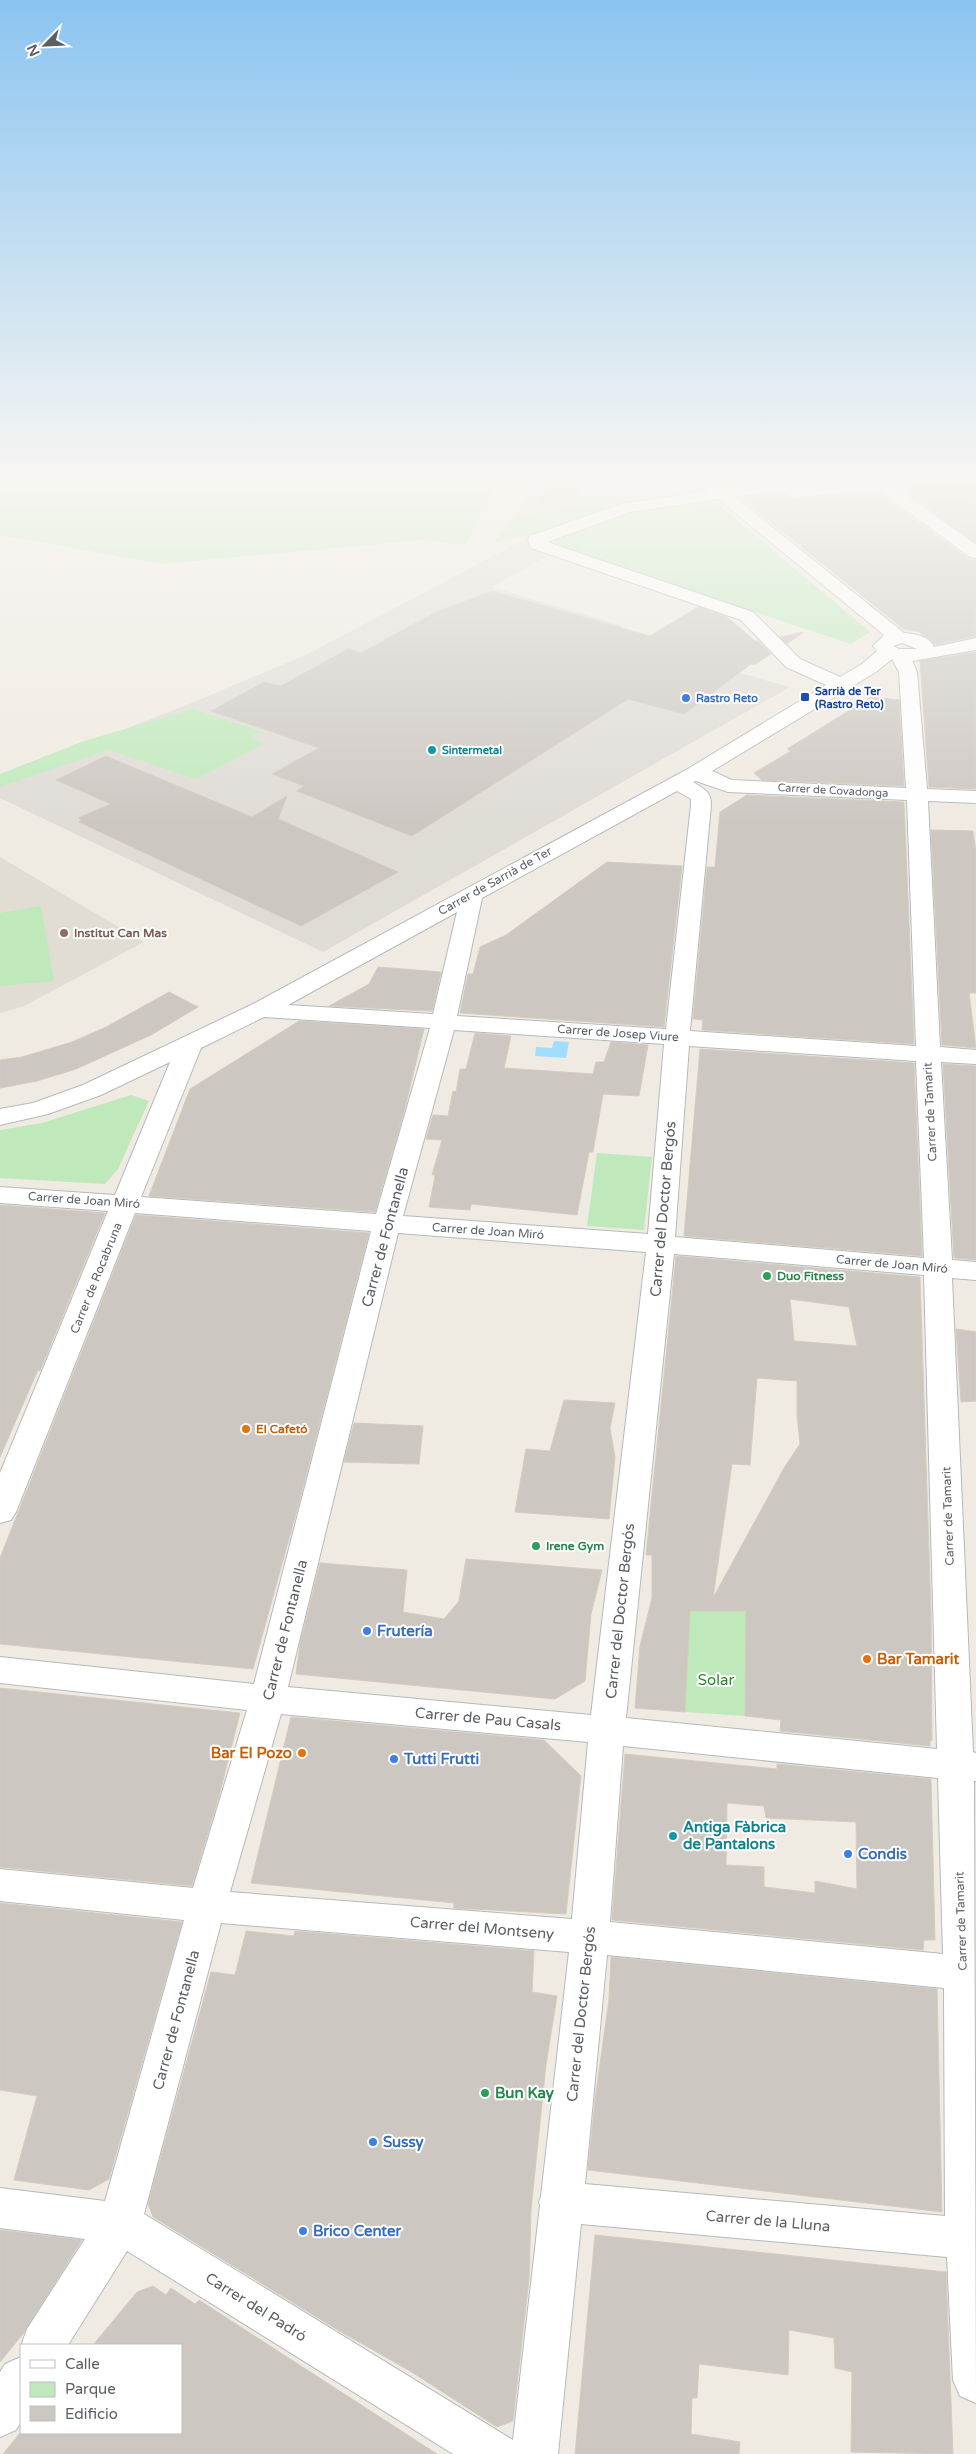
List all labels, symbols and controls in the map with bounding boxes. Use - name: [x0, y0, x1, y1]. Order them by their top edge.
- north arrow: [20, 20, 70, 70]
- text: N: [24, 41, 44, 59]
- place label: Sarrià de Ter (Rastro Reto): [815, 685, 884, 711]
- marker: Sarrià de Ter (Rastro Reto): [799, 691, 811, 703]
- marker: Rastro Reto: [680, 692, 692, 704]
- place label: Rastro Reto: [696, 692, 758, 705]
- marker: Sintermetal: [426, 744, 438, 756]
- place label: Sintermetal: [442, 744, 502, 757]
- street label: Carrer de Covadonga: [777, 781, 889, 800]
- street label: Carrer de Sarrià de Ter: [436, 844, 555, 918]
- place label: Institut Can Mas: [74, 926, 167, 940]
- marker: Institut Can Mas: [58, 927, 70, 939]
- street label: Carrer de Josep Viure: [557, 1022, 680, 1044]
- street label: Carrer de Tamarit: [920, 1062, 940, 1162]
- street label: Carrer del Doctor Bergós: [646, 1120, 680, 1298]
- street label: Carrer de Fontanella: [358, 1165, 412, 1309]
- street label: Carrer de Joan Miró: [27, 1189, 141, 1211]
- street label: Carrer de Rocabruna: [67, 1220, 125, 1336]
- street label: Carrer de Joan Miró: [431, 1220, 545, 1242]
- street label: Carrer de Joan Miró: [835, 1252, 949, 1276]
- place label: Duo Fitness: [777, 1269, 844, 1283]
- marker: Duo Fitness: [761, 1270, 773, 1282]
- place label: El Cafetó: [256, 1422, 308, 1436]
- marker: El Cafetó: [240, 1423, 252, 1435]
- street label: Carrer de Tamarit: [939, 1466, 957, 1566]
- street label: Carrer del Doctor Bergós: [602, 1522, 638, 1700]
- place label: Irene Gym: [546, 1539, 604, 1554]
- marker: Irene Gym: [530, 1540, 542, 1552]
- street label: Carrer de Fontanella: [259, 1558, 311, 1702]
- place label: Frutería: [377, 1622, 433, 1640]
- marker: Frutería: [361, 1625, 373, 1637]
- place label: Bar Tamarit: [877, 1650, 960, 1668]
- marker: Bar Tamarit: [861, 1653, 873, 1665]
- park label: Solar: [698, 1671, 734, 1689]
- street label: Carrer de Pau Casals: [414, 1704, 562, 1734]
- place label: Bar El Pozo: [211, 1744, 292, 1762]
- marker: Bar El Pozo: [296, 1747, 308, 1759]
- place label: Tutti Frutti: [403, 1750, 479, 1768]
- marker: Tutti Frutti: [388, 1753, 400, 1765]
- place label: Antiga Fàbrica de Pantalons: [683, 1818, 786, 1853]
- marker: Antiga Fàbrica de Pantalons: [667, 1830, 679, 1842]
- place label: Condis: [858, 1845, 907, 1863]
- marker: Condis: [842, 1848, 854, 1860]
- street label: Carrer de Tamarit: [952, 1871, 970, 1971]
- street label: Carrer del Montseny: [409, 1913, 555, 1943]
- street label: Carrer del Doctor Bergós: [563, 1925, 599, 2103]
- street label: Carrer de Fontanella: [149, 1948, 203, 2092]
- place label: Bun Kay: [495, 2084, 554, 2103]
- marker: Bun Kay: [479, 2087, 491, 2099]
- place label: Sussy: [383, 2133, 424, 2152]
- marker: Sussy: [367, 2136, 379, 2148]
- street label: Carrer de la Lluna: [705, 2207, 831, 2235]
- place label: Brico Center: [313, 2222, 401, 2240]
- marker: Brico Center: [297, 2225, 309, 2237]
- street label: Carrer del Padró: [202, 2269, 310, 2345]
- legend: [20, 2344, 182, 2434]
- text: Calle: [65, 2355, 100, 2373]
- text: Parque: [65, 2380, 116, 2398]
- text: Edificio: [65, 2405, 118, 2423]

